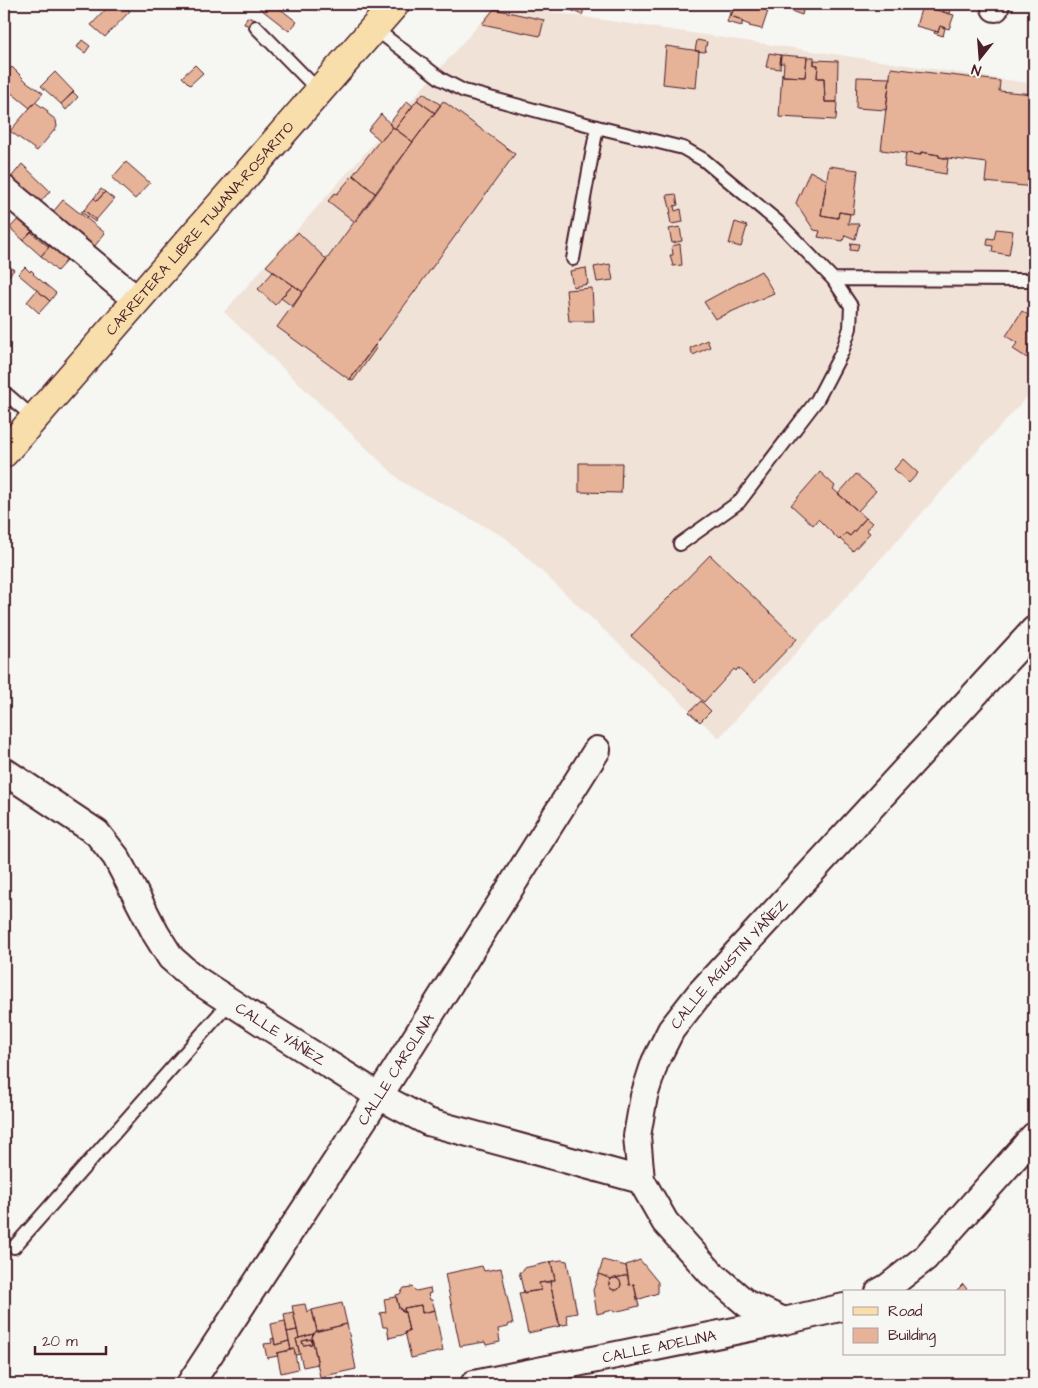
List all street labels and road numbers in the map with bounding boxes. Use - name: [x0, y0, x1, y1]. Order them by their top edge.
- street label: CARRETERA LIBRE TIJUANA-ROSARITO: [101, 117, 299, 340]
- street label: CALLE AGUSTIN YÁÑEZ: [666, 893, 793, 1034]
- street label: CALLE YÁÑEZ: [231, 998, 330, 1071]
- street label: CALLE CAROLINA: [353, 1009, 440, 1129]
- street label: CALLE ADELINA: [600, 1325, 719, 1369]

